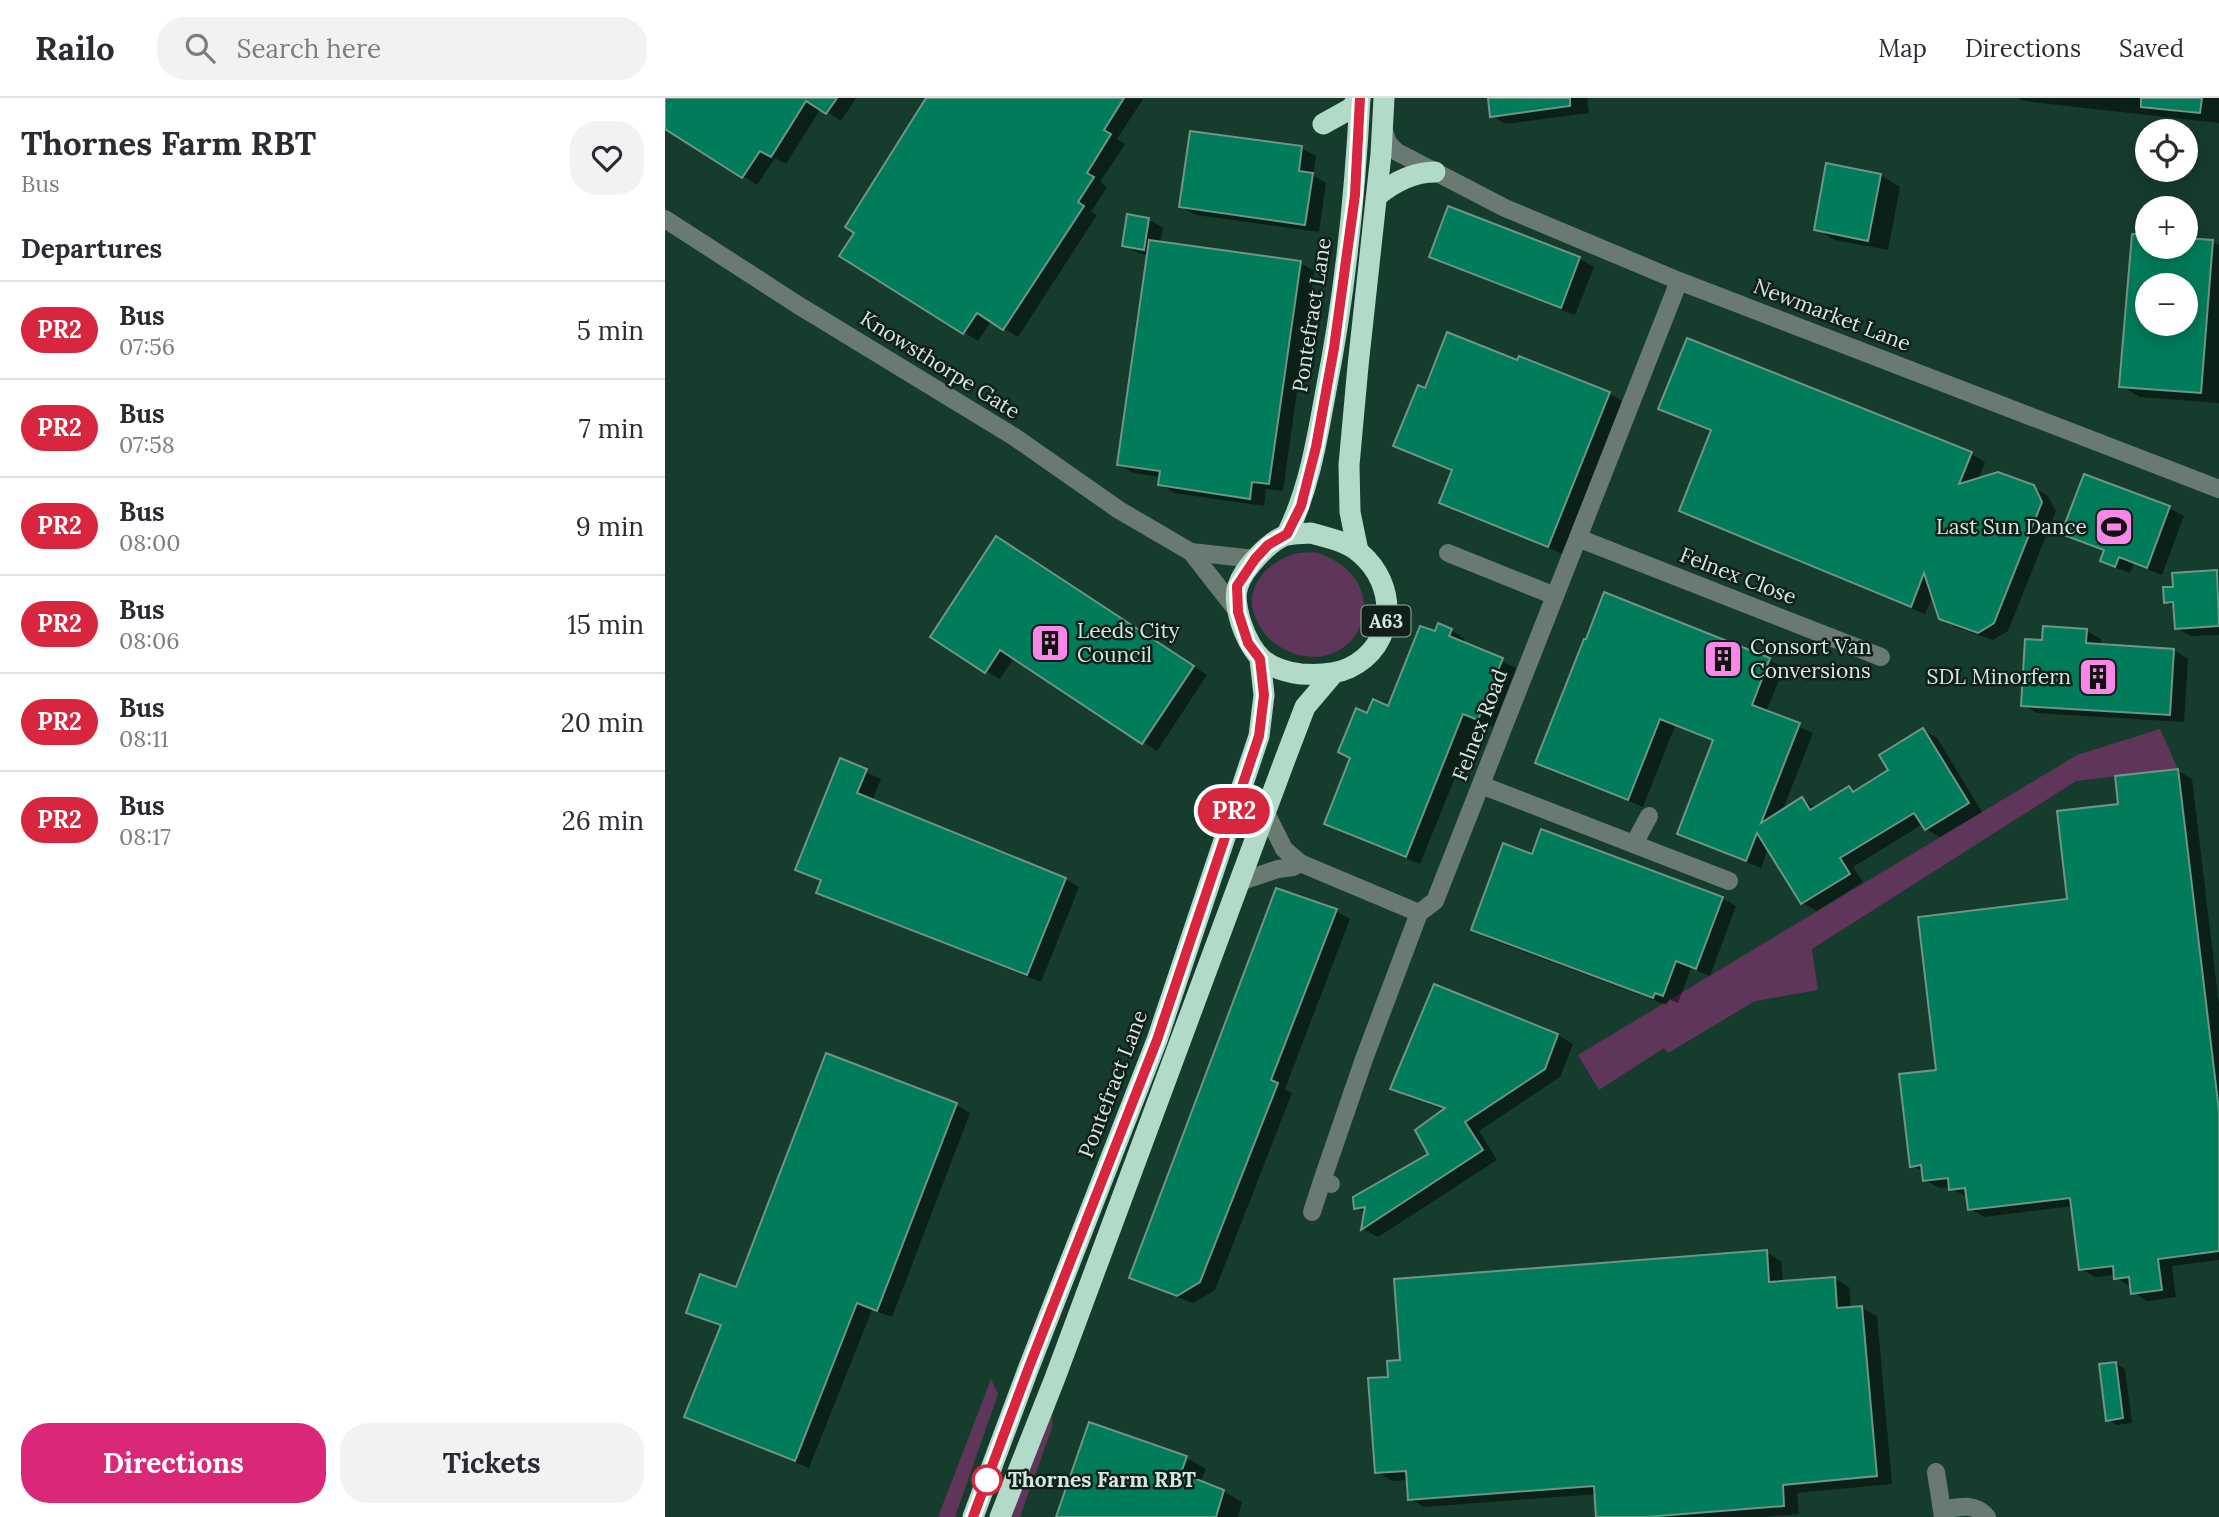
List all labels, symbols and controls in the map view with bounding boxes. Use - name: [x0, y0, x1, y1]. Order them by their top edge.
- search box: [157, 17, 647, 80]
- text: Railo: [35, 27, 115, 69]
- icon: search: [181, 29, 219, 67]
- text: Search here: [237, 32, 381, 65]
- text: Map: [1878, 33, 1927, 64]
- text: Directions: [1965, 33, 2081, 64]
- text: Saved: [2119, 33, 2184, 64]
- map controls: [2135, 119, 2198, 336]
- button: locate: [2135, 119, 2198, 182]
- button: heart: [570, 121, 644, 195]
- text: Thornes Farm RBT: [21, 122, 316, 164]
- text: Bus: [21, 169, 60, 198]
- button: +: [2135, 196, 2198, 259]
- text: Departures: [21, 232, 162, 265]
- street label: Pontefract Lane: [1286, 236, 1337, 394]
- street label: Newmarket Lane: [1750, 272, 1915, 357]
- button: −: [2135, 273, 2198, 336]
- text: Bus: [119, 299, 165, 332]
- street label: Knowsthorpe Gate: [855, 305, 1025, 425]
- text: PR2: [37, 314, 82, 345]
- text: 5 min: [577, 314, 644, 347]
- text: 07:56: [119, 332, 175, 361]
- text: Bus: [119, 397, 165, 430]
- text: PR2: [37, 412, 82, 443]
- text: 7 min: [579, 412, 644, 445]
- text: 07:58: [119, 430, 175, 459]
- text: Bus: [119, 495, 165, 528]
- sports icon: Last Sun Dance: [2093, 506, 2135, 548]
- text: PR2: [37, 510, 82, 541]
- text: 9 min: [576, 510, 644, 543]
- place label: Last Sun Dance: [1936, 513, 2087, 540]
- text: 08:00: [119, 528, 181, 557]
- street label: Felnex Close: [1676, 541, 1800, 610]
- text: Bus: [119, 593, 165, 626]
- road number: A63: [1361, 606, 1411, 636]
- text: PR2: [37, 608, 82, 639]
- text: 15 min: [567, 608, 644, 641]
- place label: Leeds City Council: [1077, 617, 1180, 668]
- building icon: Leeds City Council: [1029, 622, 1071, 664]
- text: 08:06: [119, 626, 180, 655]
- place label: Consort Van Conversions: [1750, 633, 1872, 684]
- building icon: Consort Van Conversions: [1702, 638, 1744, 680]
- building icon: SDL Minorfern: [2077, 656, 2119, 698]
- place label: SDL Minorfern: [1926, 663, 2071, 690]
- street label: Felnex Road: [1446, 665, 1513, 785]
- text: Bus: [119, 691, 165, 724]
- text: PR2: [37, 706, 82, 737]
- text: 20 min: [561, 706, 644, 739]
- text: 08:11: [119, 724, 169, 753]
- line badge: PR2: [1194, 788, 1274, 834]
- text: Bus: [119, 789, 165, 822]
- text: PR2: [1212, 795, 1256, 826]
- text: PR2: [37, 804, 82, 835]
- text: 26 min: [562, 804, 644, 837]
- text: 08:17: [119, 822, 171, 851]
- street label: Pontefract Lane: [1072, 1006, 1153, 1161]
- button: Directions: [21, 1423, 326, 1503]
- button: Tickets: [340, 1423, 644, 1503]
- marker: Thornes Farm RBT: [972, 1465, 1002, 1495]
- place label: Thornes Farm RBT: [1008, 1466, 1196, 1493]

